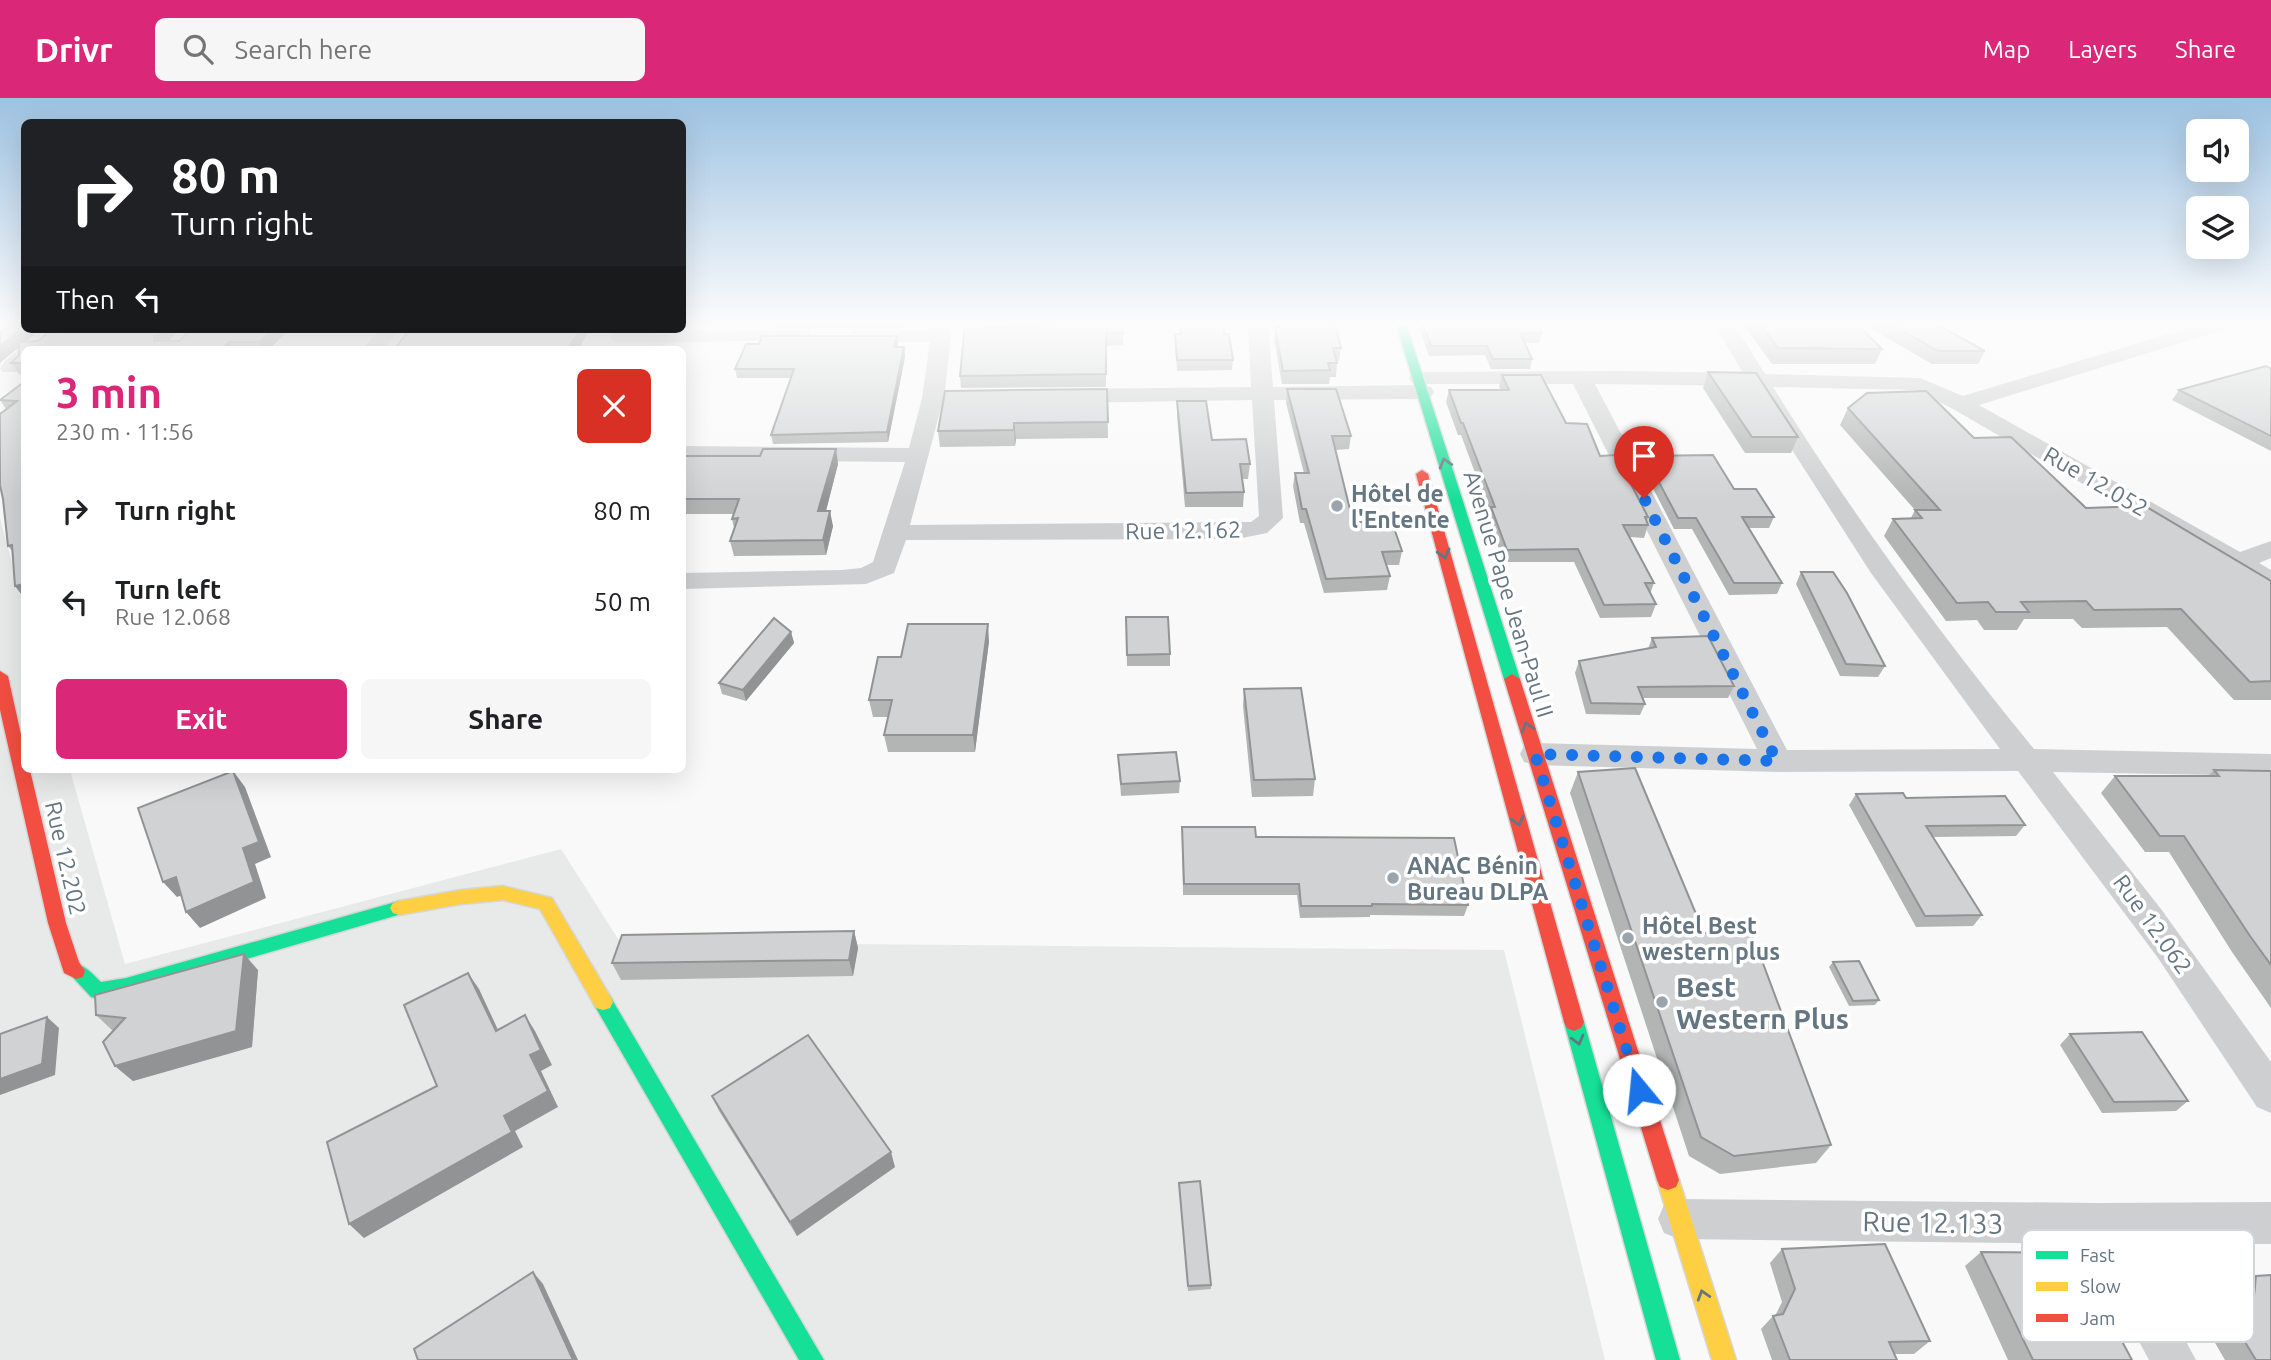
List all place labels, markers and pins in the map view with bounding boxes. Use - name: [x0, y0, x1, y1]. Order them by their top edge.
- pin: [1614, 426, 1674, 498]
- place label: Hôtel de l'Entente: [1351, 481, 1450, 532]
- marker: Hôtel de l'Entente: [1329, 498, 1345, 514]
- place label: ANAC Bénin Bureau DLPA: [1407, 853, 1548, 904]
- marker: ANAC Bénin Bureau DLPA: [1385, 870, 1401, 886]
- place label: Hôtel Best western plus: [1642, 913, 1780, 964]
- marker: Hôtel Best western plus: [1620, 930, 1636, 946]
- place label: Best Western Plus: [1676, 971, 1849, 1034]
- marker: Best Western Plus: [1654, 994, 1670, 1010]

